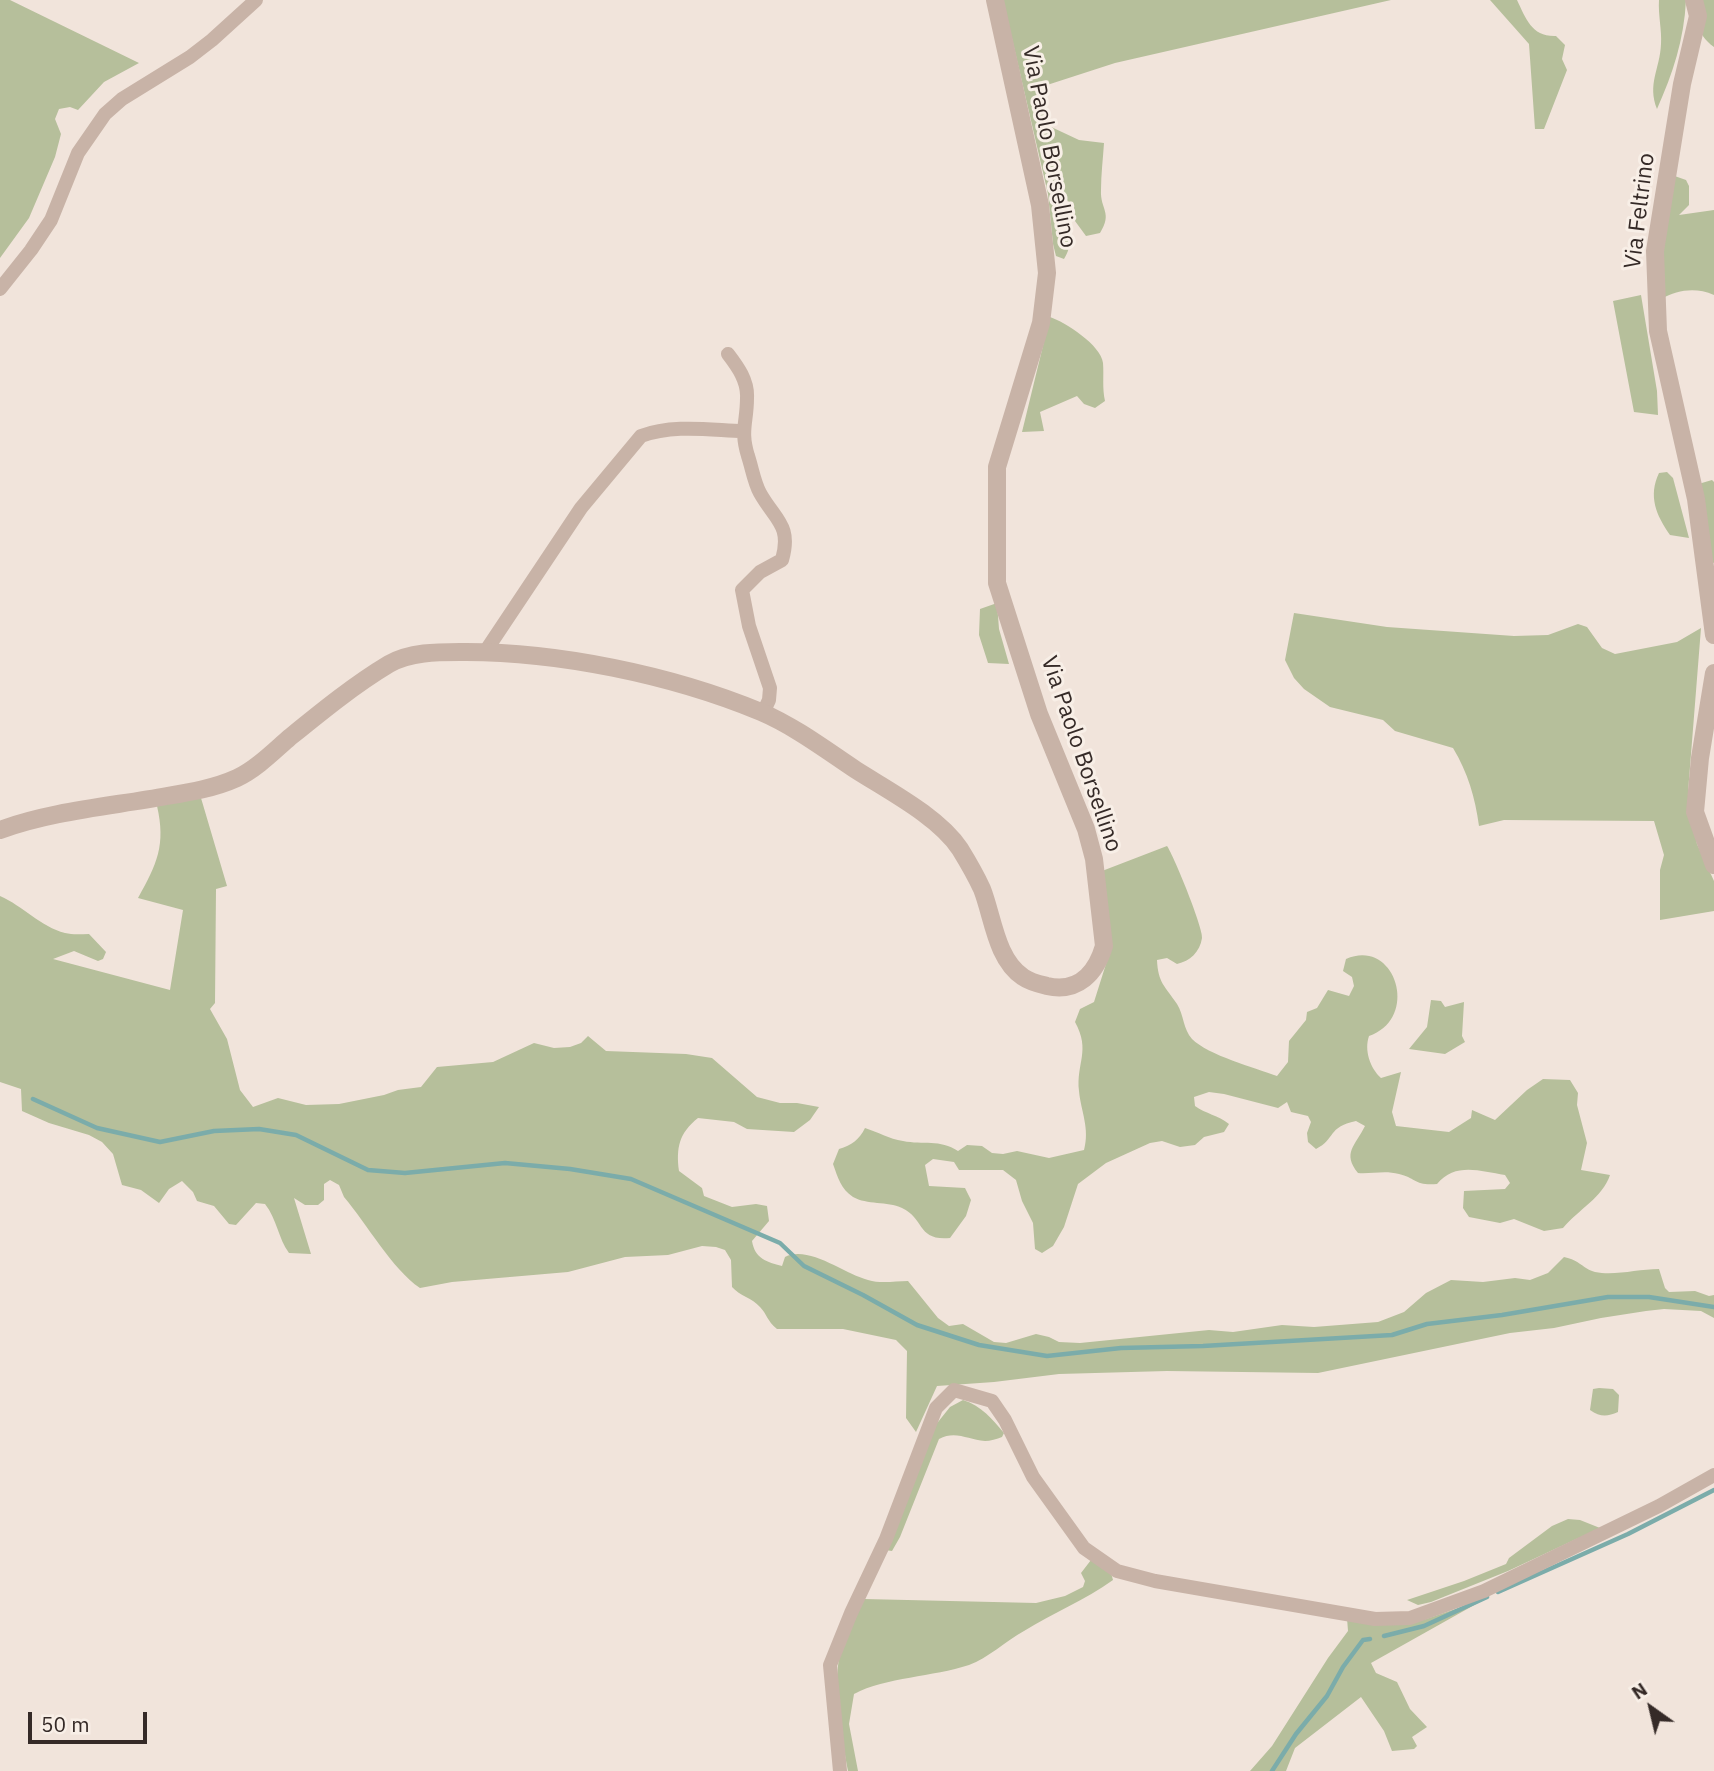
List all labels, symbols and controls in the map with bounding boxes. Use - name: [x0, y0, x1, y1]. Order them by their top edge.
- street label: Via Paolo Borsellino: [1016, 44, 1082, 250]
- street label: Via Feltrino: [1619, 151, 1661, 271]
- street label: Via Paolo Borsellino: [1035, 653, 1127, 855]
- north arrow: [1616, 1673, 1686, 1743]
- text: N: [1627, 1677, 1652, 1704]
- scale bar: [32, 1698, 150, 1742]
- text: 50 m: [41, 1710, 90, 1738]

